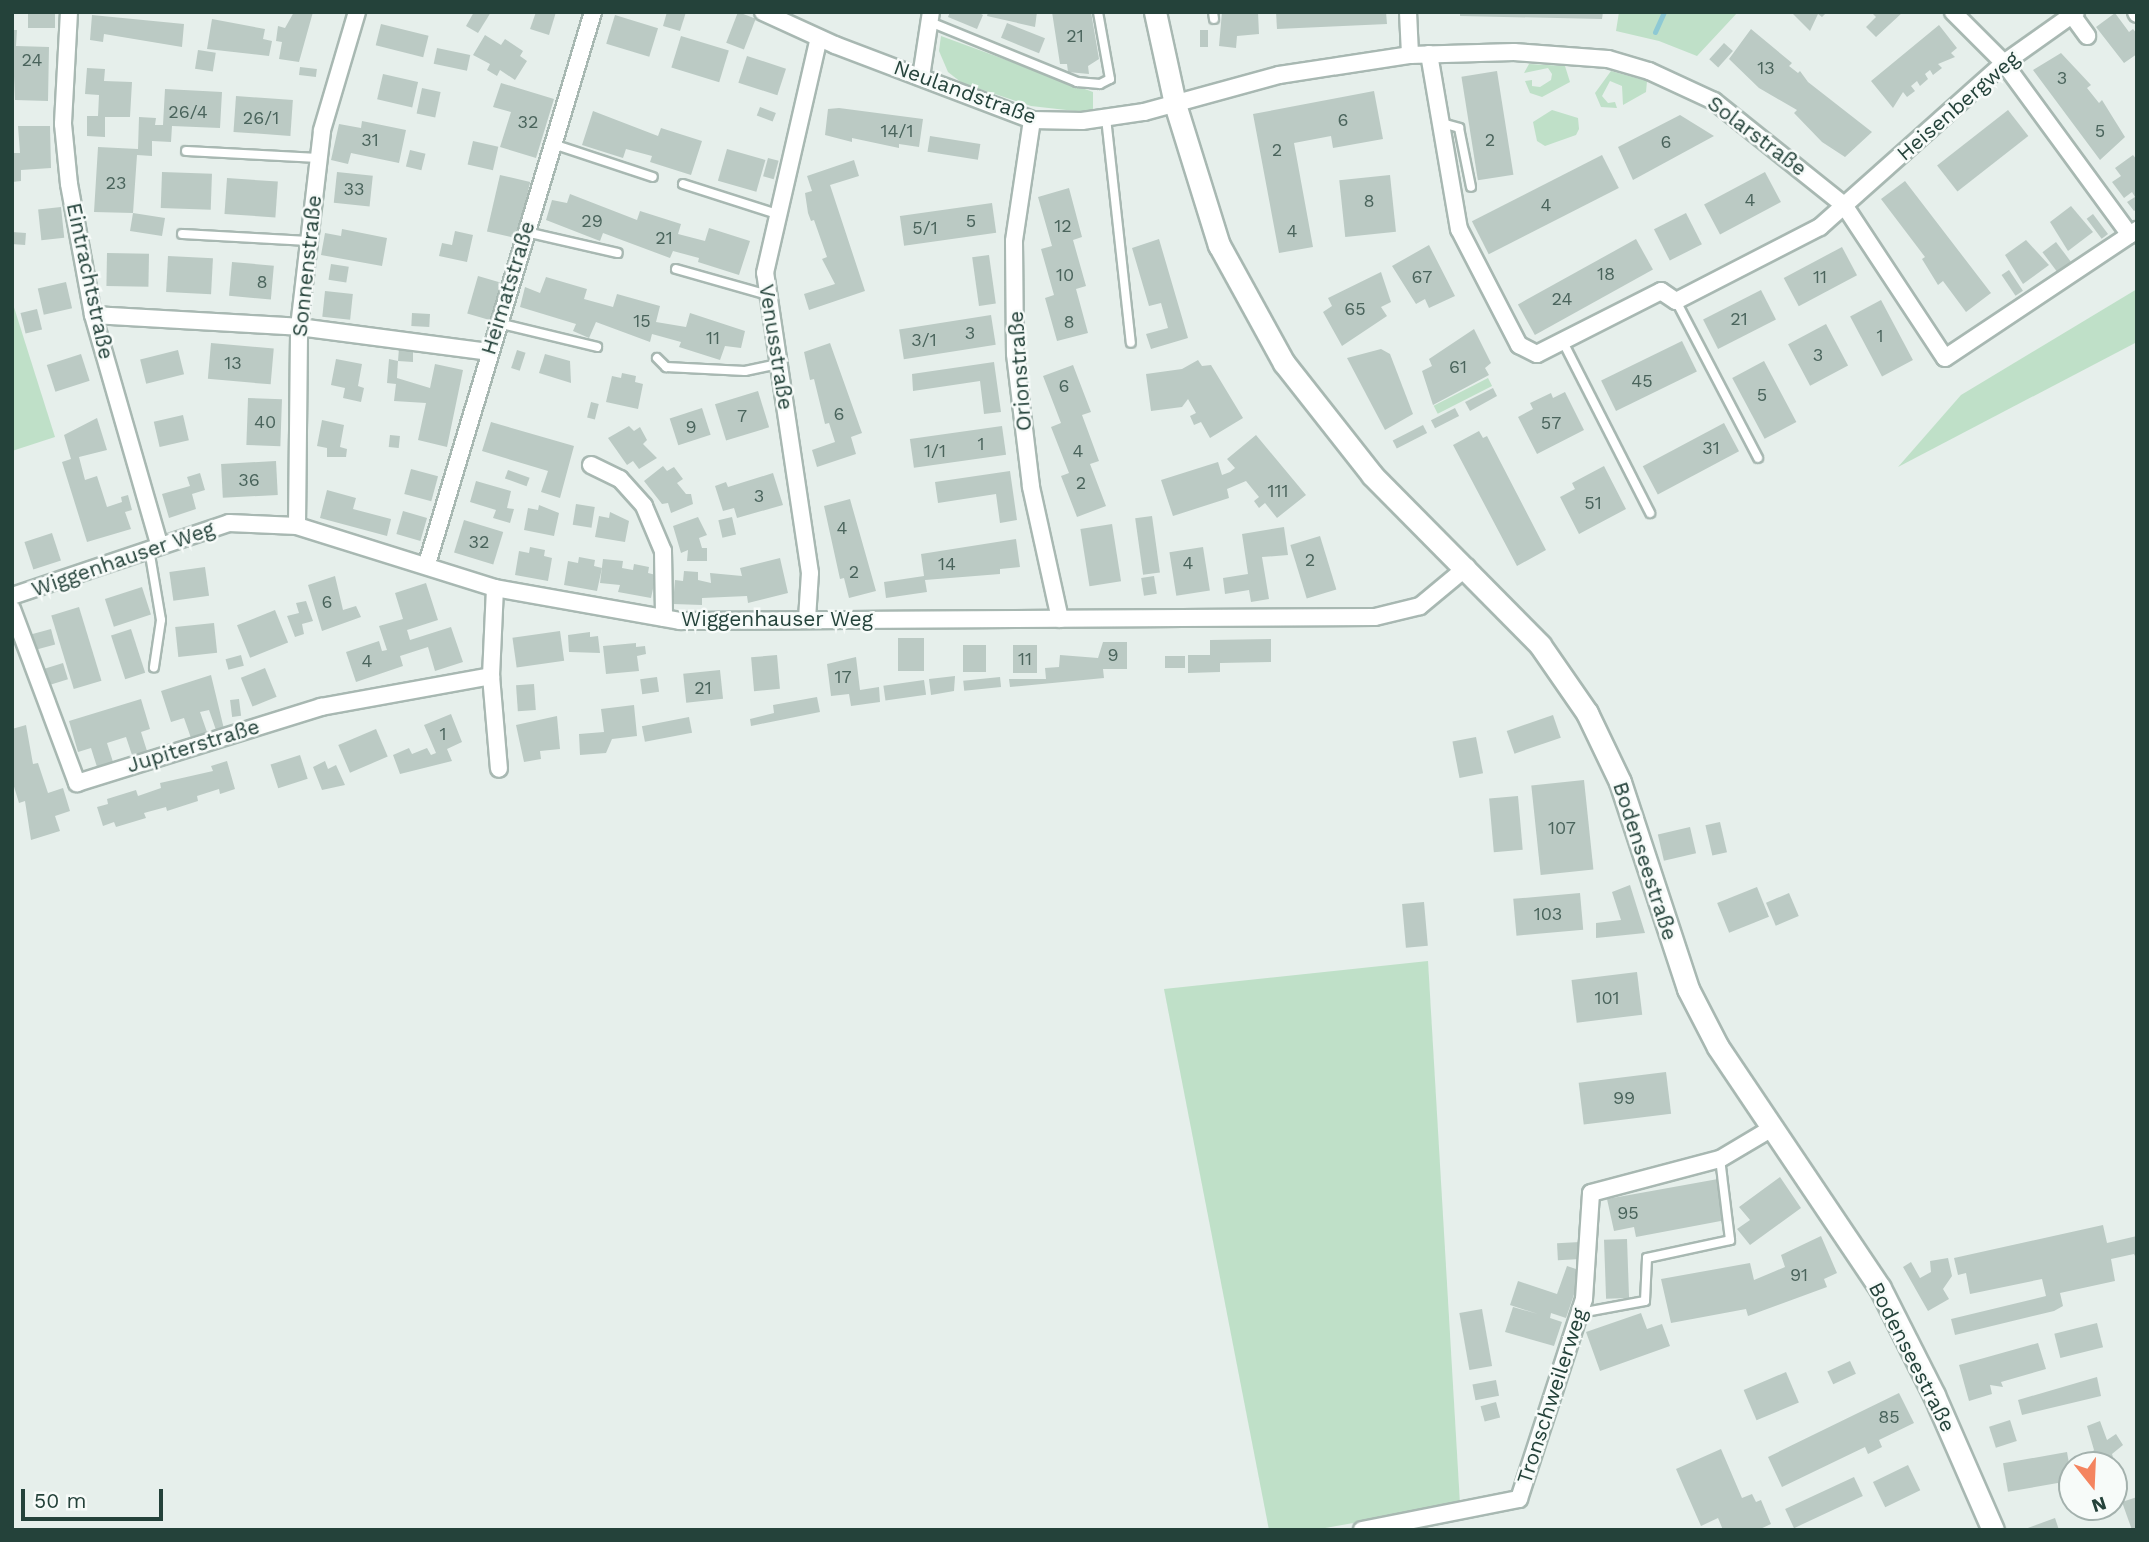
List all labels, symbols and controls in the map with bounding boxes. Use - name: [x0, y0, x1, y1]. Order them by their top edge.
- house number: 21: [1066, 25, 1084, 47]
- street label: Heisenbergweg: [1892, 46, 2024, 166]
- house number: 24: [22, 49, 42, 71]
- street label: Neulandstraße: [890, 55, 1040, 129]
- house number: 13: [1757, 57, 1775, 79]
- house number: 3: [2057, 67, 2067, 89]
- street label: Solarstraße: [1702, 91, 1812, 181]
- house number: 26/4: [168, 101, 208, 123]
- house number: 26/1: [243, 107, 279, 129]
- house number: 6: [1338, 109, 1348, 131]
- house number: 32: [518, 111, 538, 133]
- house number: 14/1: [881, 120, 913, 142]
- house number: 5: [2095, 120, 2105, 142]
- house number: 31: [361, 129, 379, 151]
- house number: 2: [1485, 129, 1495, 151]
- house number: 6: [1661, 131, 1671, 153]
- house number: 2: [1272, 139, 1282, 161]
- house number: 23: [106, 172, 126, 194]
- house number: 33: [344, 178, 364, 200]
- house number: 4: [1745, 189, 1755, 211]
- house number: 8: [1363, 190, 1375, 212]
- street label: Sonnenstraße: [287, 194, 327, 338]
- house number: 4: [1541, 194, 1551, 216]
- street label: Eintrachtstraße: [61, 200, 119, 362]
- house number: 29: [581, 210, 603, 232]
- house number: 5: [966, 210, 976, 232]
- house number: 12: [1054, 215, 1072, 237]
- house number: 5/1: [912, 217, 938, 239]
- street label: Heimatstraße: [476, 218, 540, 358]
- house number: 4: [1287, 220, 1297, 242]
- house number: 21: [655, 227, 673, 249]
- house number: 18: [1597, 263, 1615, 285]
- house number: 10: [1056, 264, 1074, 286]
- house number: 67: [1412, 266, 1432, 288]
- house number: 11: [1813, 266, 1827, 288]
- house number: 8: [256, 271, 268, 293]
- street label: Venusstraße: [754, 282, 798, 412]
- house number: 24: [1552, 288, 1572, 310]
- house number: 65: [1344, 298, 1366, 320]
- house number: 21: [1730, 308, 1748, 330]
- house number: 15: [633, 310, 651, 332]
- street label: Orionstraße: [1003, 310, 1037, 432]
- house number: 8: [1063, 311, 1075, 333]
- house number: 3: [965, 322, 975, 344]
- house number: 1: [1876, 325, 1884, 347]
- house number: 11: [706, 327, 720, 349]
- house number: 3/1: [911, 329, 937, 351]
- house number: 3: [1813, 344, 1823, 366]
- house number: 13: [224, 352, 242, 374]
- house number: 61: [1449, 356, 1467, 378]
- house number: 45: [1631, 370, 1653, 392]
- house number: 6: [1059, 375, 1069, 397]
- house number: 5: [1757, 384, 1767, 406]
- house number: 6: [834, 403, 844, 425]
- house number: 7: [737, 405, 747, 427]
- house number: 40: [254, 411, 276, 433]
- house number: 57: [1541, 412, 1561, 434]
- house number: 9: [685, 416, 697, 438]
- house number: 1: [977, 433, 985, 455]
- house number: 31: [1702, 437, 1720, 459]
- house number: 1/1: [924, 440, 946, 462]
- house number: 4: [1073, 440, 1083, 462]
- house number: 36: [238, 469, 260, 491]
- house number: 2: [1076, 472, 1086, 494]
- house number: 111: [1267, 480, 1289, 502]
- house number: 3: [754, 485, 764, 507]
- house number: 51: [1584, 492, 1602, 514]
- street label: Wiggenhauser Weg: [28, 516, 218, 602]
- house number: 4: [837, 517, 847, 539]
- house number: 32: [469, 531, 489, 553]
- house number: 2: [1305, 549, 1315, 571]
- house number: 4: [1183, 552, 1193, 574]
- house number: 14: [938, 553, 956, 575]
- house number: 2: [849, 561, 859, 583]
- house number: 6: [322, 591, 332, 613]
- street label: Wiggenhauser Weg: [681, 606, 873, 632]
- house number: 9: [1107, 644, 1119, 666]
- house number: 11: [1018, 648, 1032, 670]
- house number: 4: [362, 650, 372, 672]
- house number: 17: [834, 666, 852, 688]
- house number: 21: [694, 677, 712, 699]
- street label: Jupiterstraße: [124, 714, 262, 778]
- house number: 1: [439, 723, 447, 745]
- street label: Bodenseestraße: [1608, 779, 1682, 943]
- house number: 107: [1548, 817, 1576, 839]
- house number: 103: [1534, 903, 1562, 925]
- house number: 101: [1594, 987, 1620, 1009]
- house number: 99: [1613, 1087, 1635, 1109]
- house number: 95: [1617, 1202, 1639, 1224]
- house number: 91: [1790, 1264, 1808, 1286]
- street label: Bodenseestraße: [1863, 1278, 1961, 1436]
- street label: Tronschweilerweg: [1512, 1305, 1592, 1487]
- house number: 85: [1878, 1406, 1900, 1428]
- north arrow: [2058, 1451, 2128, 1521]
- scale bar: [24, 1476, 166, 1520]
- text: 50 m: [34, 1488, 86, 1513]
- text: N: [2089, 1491, 2109, 1518]

